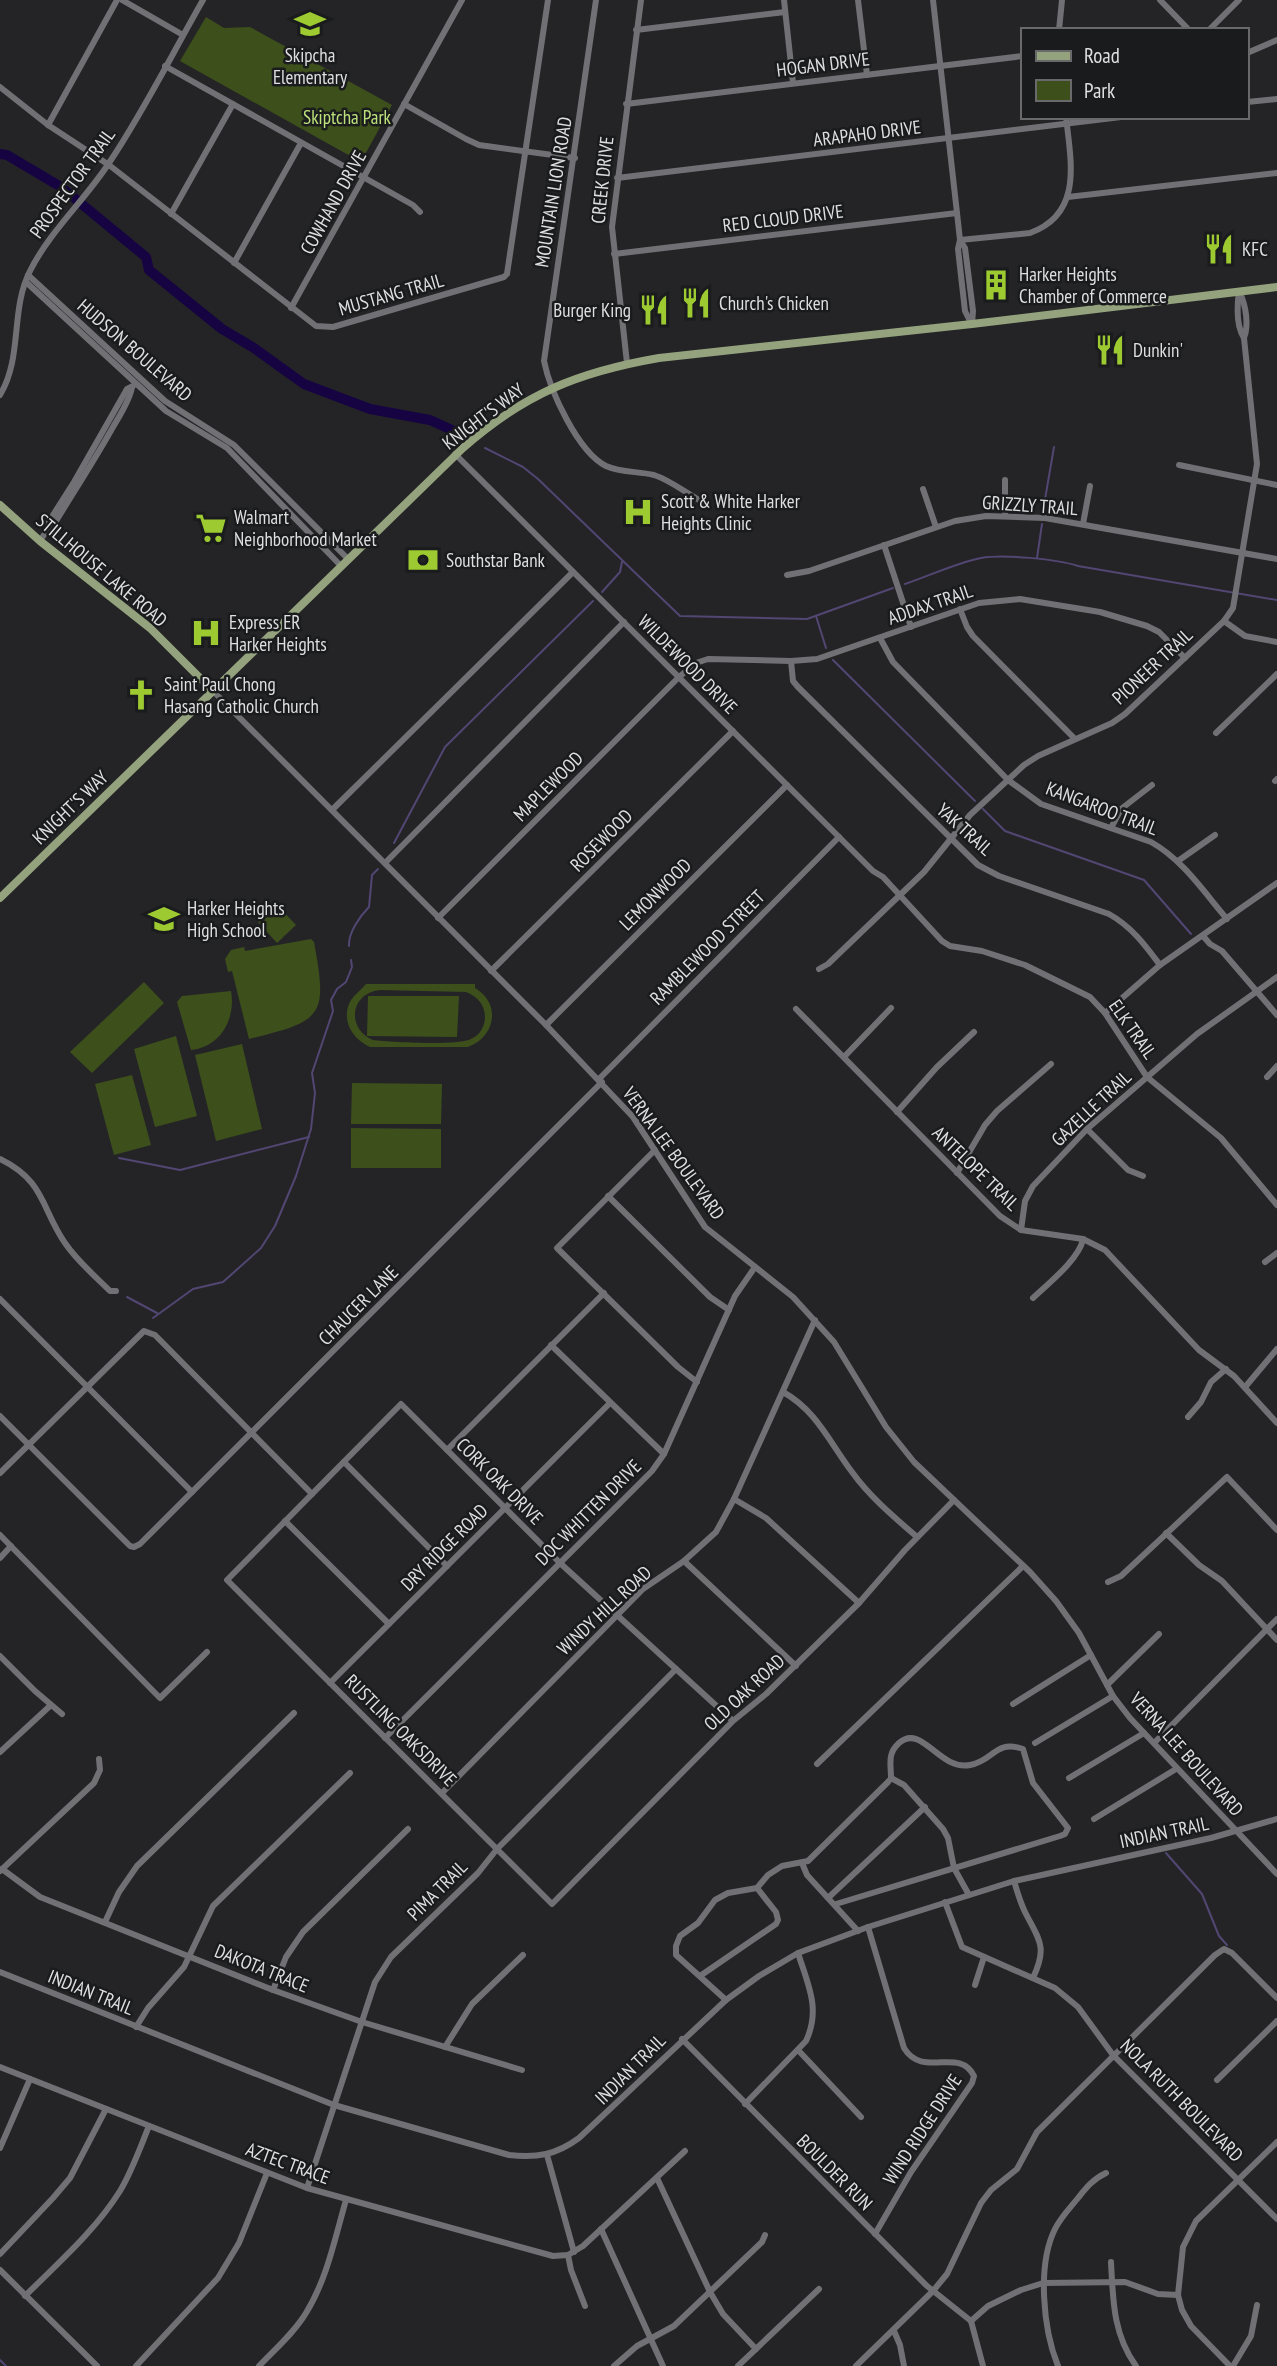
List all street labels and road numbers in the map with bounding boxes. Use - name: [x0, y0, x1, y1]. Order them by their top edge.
- street label: HOGAN DRIVE: [775, 46, 871, 82]
- street label: ARAPAHO DRIVE: [812, 114, 922, 152]
- street label: MOUNTAIN LION ROAD: [529, 115, 577, 269]
- street label: PROSPECTOR TRAIL: [24, 123, 120, 243]
- street label: CREEK DRIVE: [585, 135, 619, 225]
- street label: COWHAND DRIVE: [295, 146, 371, 258]
- street label: RED CLOUD DRIVE: [721, 199, 845, 237]
- street label: MUSTANG TRAIL: [336, 268, 446, 320]
- street label: HUDSON BOULEVARD: [73, 294, 197, 406]
- street label: KNIGHT'S WAY: [437, 377, 529, 455]
- street label: GRIZZLY TRAIL: [981, 490, 1079, 520]
- street label: STILLHOUSE LAKE ROAD: [32, 508, 172, 632]
- street label: ADDAX TRAIL: [884, 578, 976, 630]
- street label: WILDEWOOD DRIVE: [633, 609, 743, 719]
- street label: PIONEER TRAIL: [1107, 623, 1197, 709]
- street label: MAPLEWOOD: [508, 746, 588, 826]
- street label: KNIGHT'S WAY: [27, 765, 113, 849]
- street label: KANGAROO TRAIL: [1043, 776, 1161, 840]
- street label: YAK TRAIL: [932, 798, 998, 861]
- street label: ROSEWOOD: [565, 804, 637, 876]
- street label: LEMONWOOD: [614, 853, 696, 935]
- street label: RAMBLEWOOD STREET: [645, 884, 770, 1009]
- street label: ELK TRAIL: [1104, 995, 1162, 1063]
- street label: GAZELLE TRAIL: [1046, 1065, 1136, 1151]
- street label: VERNA LEE BOULEVARD: [617, 1081, 730, 1224]
- street label: ANTELOPE TRAIL: [927, 1121, 1025, 1216]
- street label: CHAUCER LANE: [313, 1260, 403, 1350]
- street label: CORK OAK DRIVE: [451, 1432, 549, 1530]
- street label: DOC WHITTEN DRIVE: [530, 1454, 646, 1570]
- street label: DRY RIDGE ROAD: [396, 1498, 493, 1595]
- street label: WINDY HILL ROAD: [552, 1560, 656, 1660]
- street label: OLD OAK ROAD: [699, 1648, 789, 1736]
- street label: RUSTLING OAKSDRIVE: [340, 1669, 462, 1791]
- street label: VERNA LEE BOULEVARD: [1124, 1686, 1249, 1821]
- street label: INDIAN TRAIL: [1117, 1811, 1211, 1853]
- street label: PIMA TRAIL: [402, 1855, 472, 1925]
- street label: DAKOTA TRACE: [211, 1938, 313, 1998]
- street label: INDIAN TRAIL: [45, 1964, 137, 2020]
- street label: INDIAN TRAIL: [590, 2029, 670, 2109]
- street label: NOLA RUTH BOULEVARD: [1115, 2033, 1249, 2167]
- street label: WIND RIDGE DRIVE: [877, 2069, 967, 2189]
- street label: BOULDER RUN: [792, 2129, 878, 2215]
- street label: AZTEC TRACE: [243, 2137, 333, 2189]

